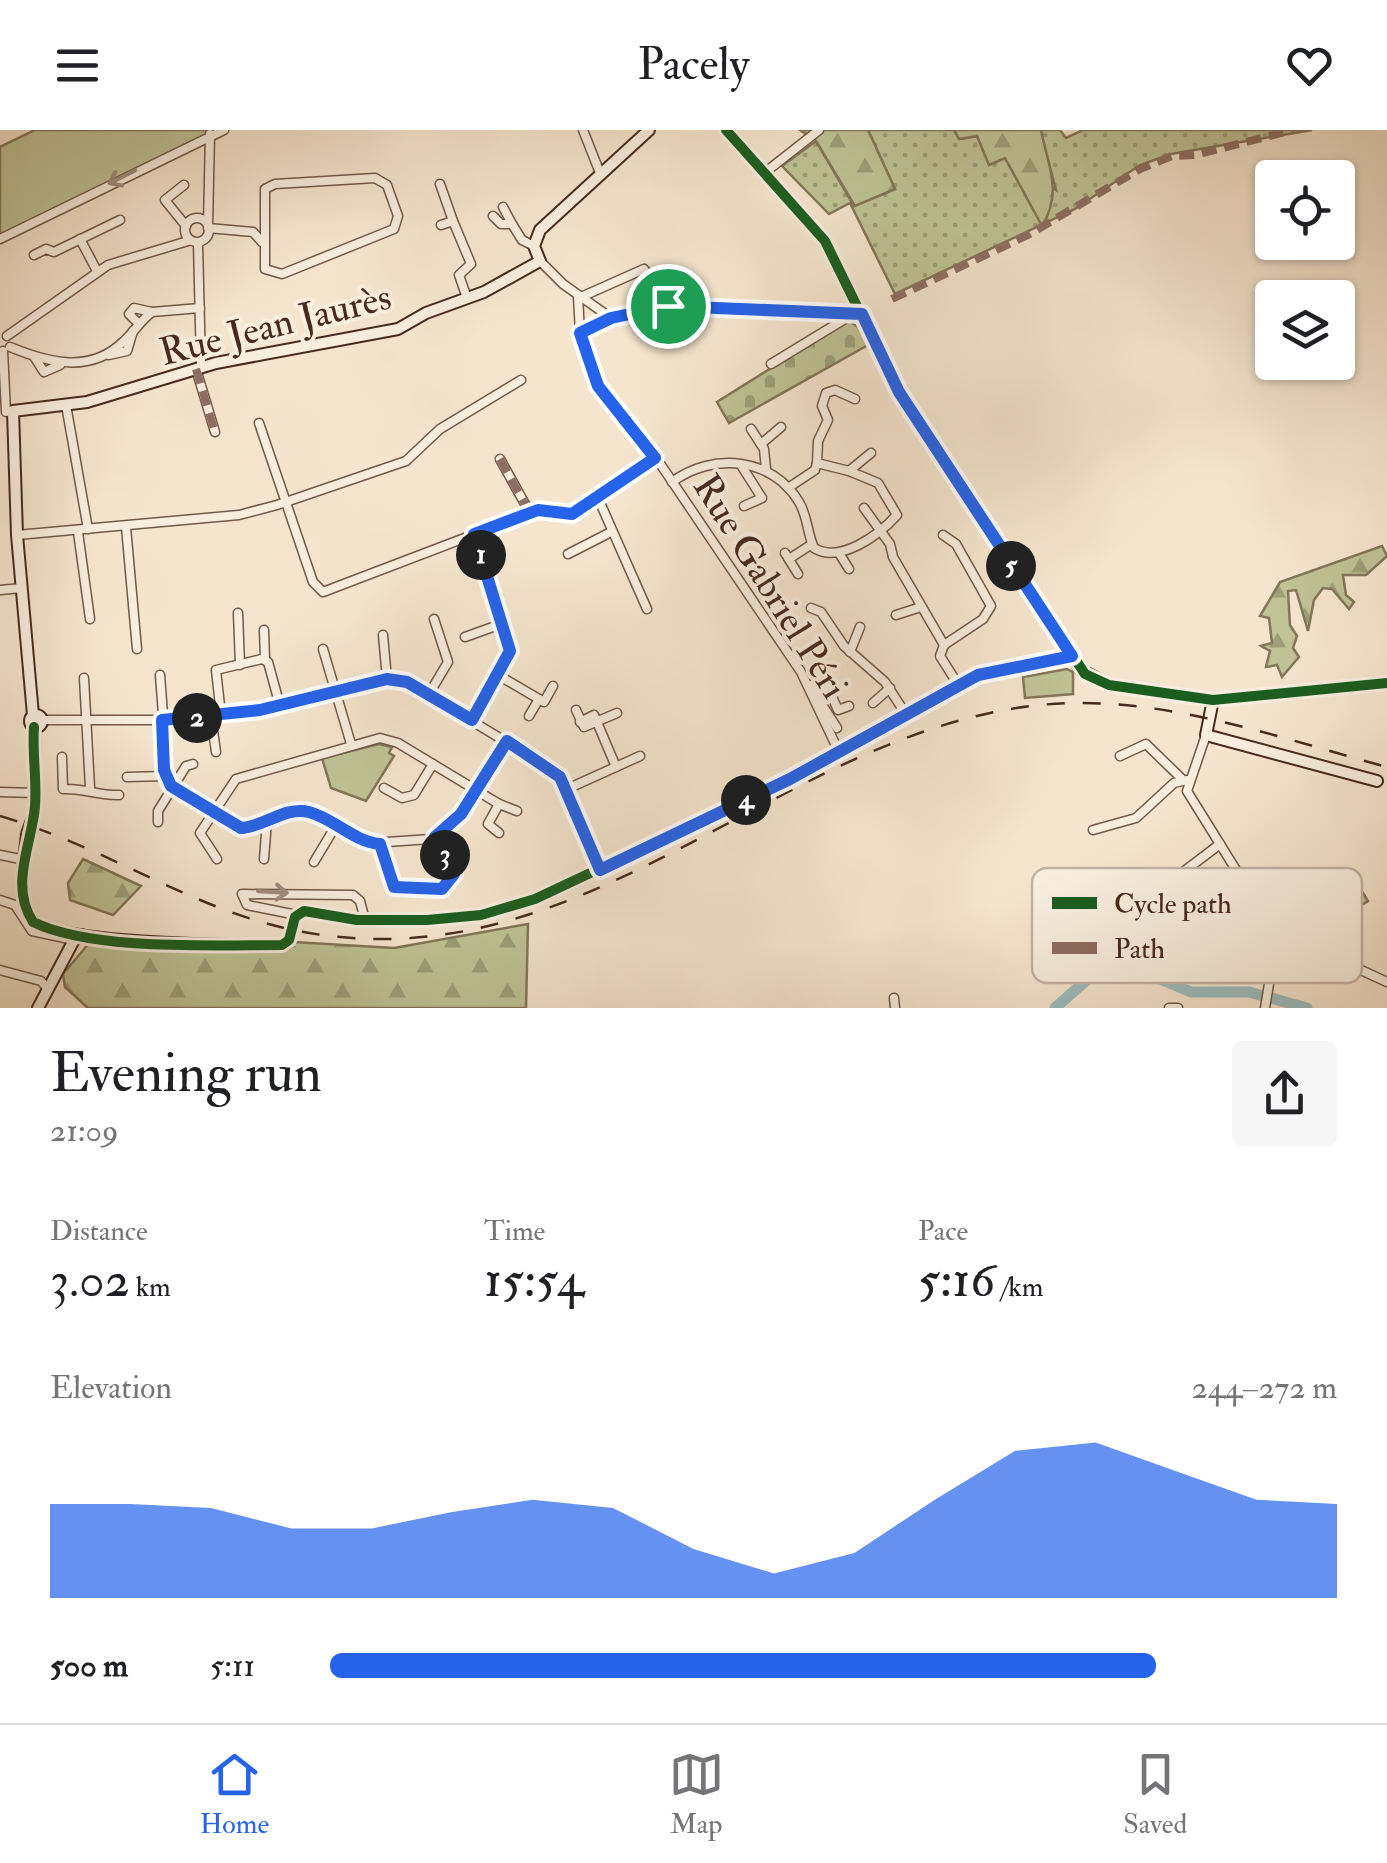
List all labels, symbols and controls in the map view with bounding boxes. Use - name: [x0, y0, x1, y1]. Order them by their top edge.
- text: Pacely: [638, 37, 749, 93]
- icon: menu: [50, 38, 105, 93]
- icon: heart: [1282, 38, 1337, 93]
- map controls: [1255, 160, 1355, 380]
- button: locate: [1255, 160, 1355, 260]
- one-way arrow: [108, 168, 138, 187]
- pin: [626, 264, 711, 349]
- street label: Rue Jean Jaurès: [154, 273, 396, 377]
- icon: arrive: [641, 279, 696, 334]
- button: layers: [1255, 280, 1355, 380]
- street label: Rue Gabriel Péri: [682, 465, 858, 708]
- pin: 1: [456, 530, 506, 580]
- text: 1: [476, 537, 486, 572]
- pin: 5: [986, 541, 1036, 591]
- text: 5: [1005, 548, 1017, 583]
- pin: 2: [172, 693, 222, 743]
- text: 2: [190, 700, 204, 735]
- pin: 4: [721, 775, 771, 825]
- text: 4: [738, 782, 754, 817]
- pin: 3: [420, 830, 470, 880]
- text: 3: [440, 837, 450, 872]
- legend: [1032, 868, 1362, 983]
- one-way arrow: [256, 883, 288, 902]
- text: Cycle path: [1114, 887, 1232, 922]
- text: Path: [1114, 932, 1165, 967]
- text: Evening run: [50, 1039, 322, 1108]
- button: share: [1232, 1041, 1337, 1146]
- text: 21:09: [50, 1111, 118, 1151]
- text: Distance: [50, 1214, 148, 1249]
- text: Time: [484, 1214, 545, 1249]
- text: Pace: [918, 1214, 968, 1249]
- text: 3.02: [50, 1249, 130, 1312]
- text: 15:54: [484, 1249, 584, 1312]
- text: 5:16: [918, 1249, 995, 1312]
- text: km: [130, 1270, 171, 1305]
- text: /km: [995, 1270, 1043, 1305]
- text: Elevation: [50, 1368, 172, 1408]
- text: 244–272 m: [1192, 1368, 1337, 1408]
- text: 500 m: [50, 1646, 128, 1686]
- text: 5:11: [210, 1646, 255, 1686]
- tab: Home: [200, 1747, 269, 1842]
- tab: Map: [669, 1747, 724, 1842]
- tab: Saved: [1123, 1747, 1187, 1842]

